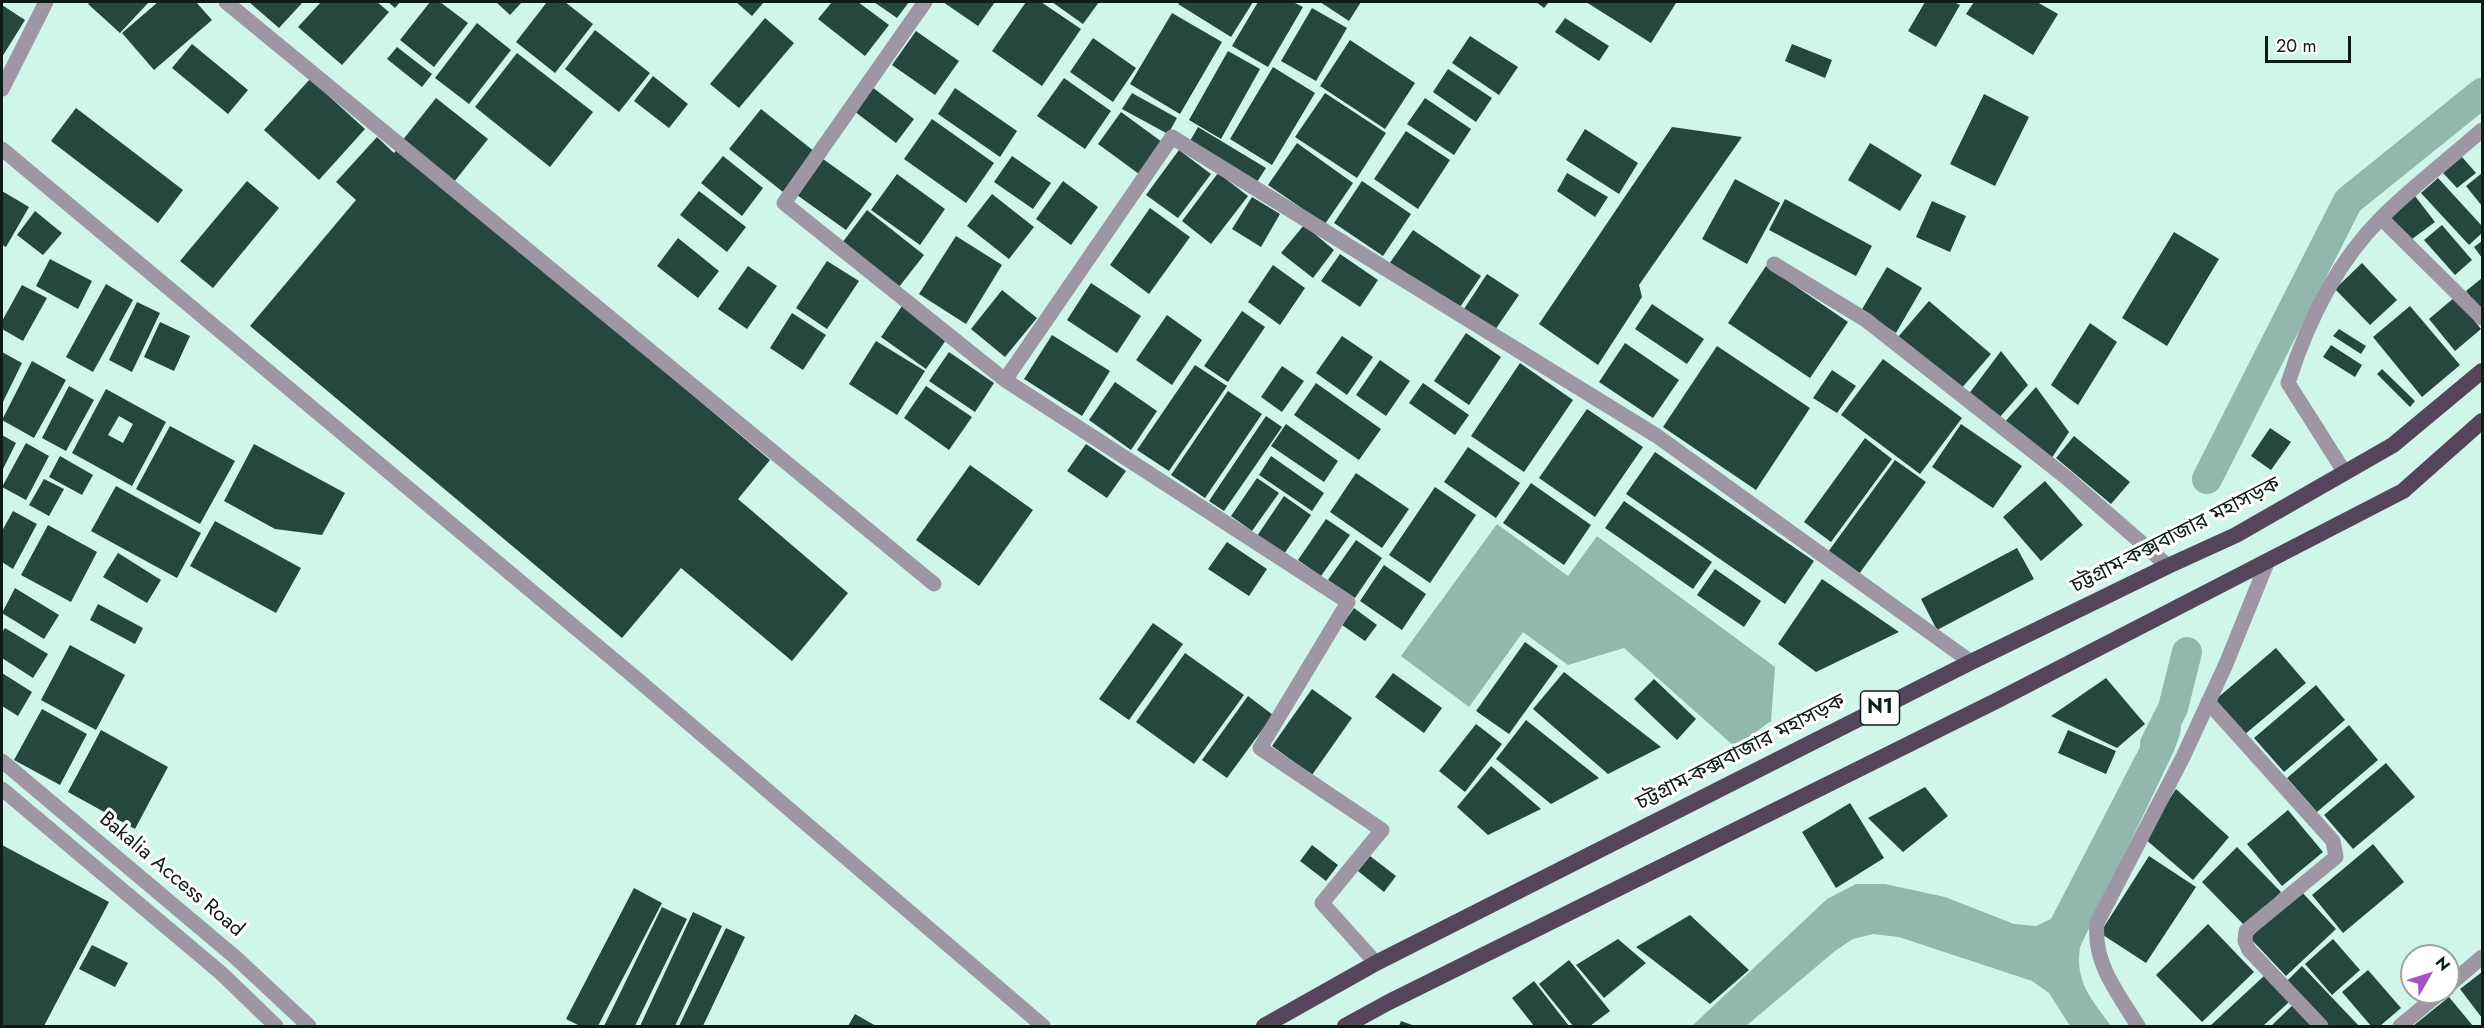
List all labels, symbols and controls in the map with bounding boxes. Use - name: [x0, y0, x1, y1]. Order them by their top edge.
- scale bar: [2268, 24, 2354, 62]
- text: 20 m: [2276, 33, 2316, 59]
- street label: চট্টগ্রাম-কক্সবাজার মহাসড়ক: [2067, 472, 2285, 600]
- street label: চট্টগ্রাম-কক্সবাজার মহাসড়ক: [1632, 689, 1850, 817]
- road number: N1: [1860, 691, 1900, 725]
- street label: Bakalia Access Road: [94, 807, 248, 943]
- north arrow: [2400, 944, 2460, 1004]
- text: N: [2430, 951, 2456, 976]

